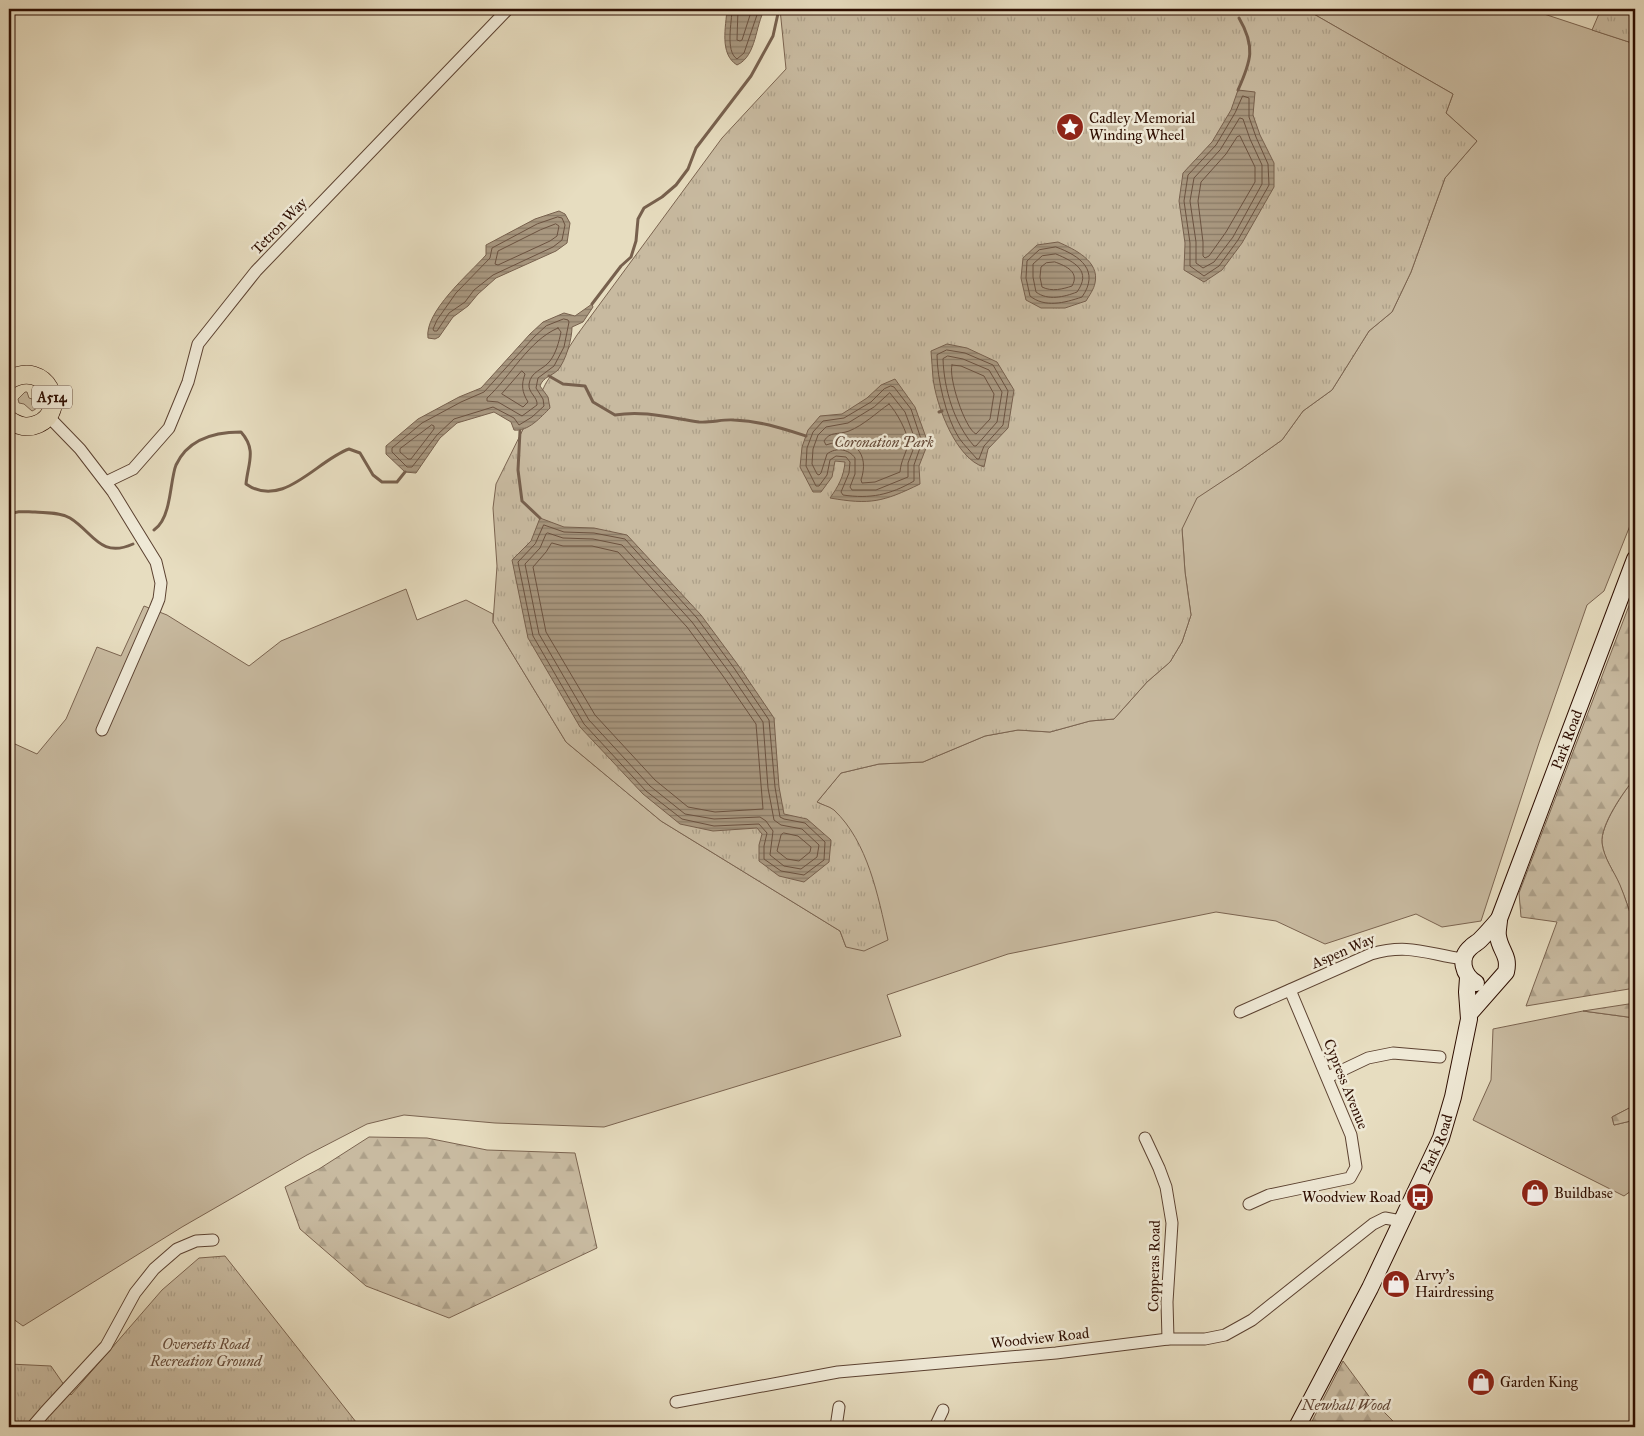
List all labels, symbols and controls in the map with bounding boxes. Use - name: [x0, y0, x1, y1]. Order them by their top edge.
- place label: Cadley Memorial Winding Wheel: [1089, 109, 1196, 144]
- place icon: Cadley Memorial Winding Wheel: [1055, 112, 1085, 142]
- street label: Tetron Way: [248, 193, 311, 258]
- road number: A514: [32, 386, 72, 408]
- park label: Coronation Park: [834, 433, 934, 451]
- street label: Park Road: [1547, 707, 1586, 772]
- street label: Aspen Way: [1308, 929, 1378, 973]
- street label: Cypress Avenue: [1320, 1036, 1372, 1132]
- street label: Park Road: [1417, 1112, 1457, 1176]
- shop icon: Buildbase: [1520, 1178, 1550, 1208]
- bus stop icon: Woodview Road: [1405, 1182, 1435, 1212]
- place label: Buildbase: [1554, 1184, 1613, 1202]
- place label: Woodview Road: [1302, 1188, 1401, 1206]
- street label: Copperas Road: [1144, 1219, 1164, 1312]
- place label: Arvy's Hairdressing: [1414, 1266, 1494, 1301]
- shop icon: Arvy's Hairdressing: [1381, 1269, 1411, 1299]
- street label: Woodview Road: [990, 1324, 1091, 1352]
- park label: Oversetts Road Recreation Ground: [149, 1335, 263, 1370]
- shop icon: Garden King: [1466, 1367, 1496, 1397]
- place label: Garden King: [1500, 1373, 1579, 1391]
- park label: Newhall Wood: [1301, 1396, 1392, 1414]

